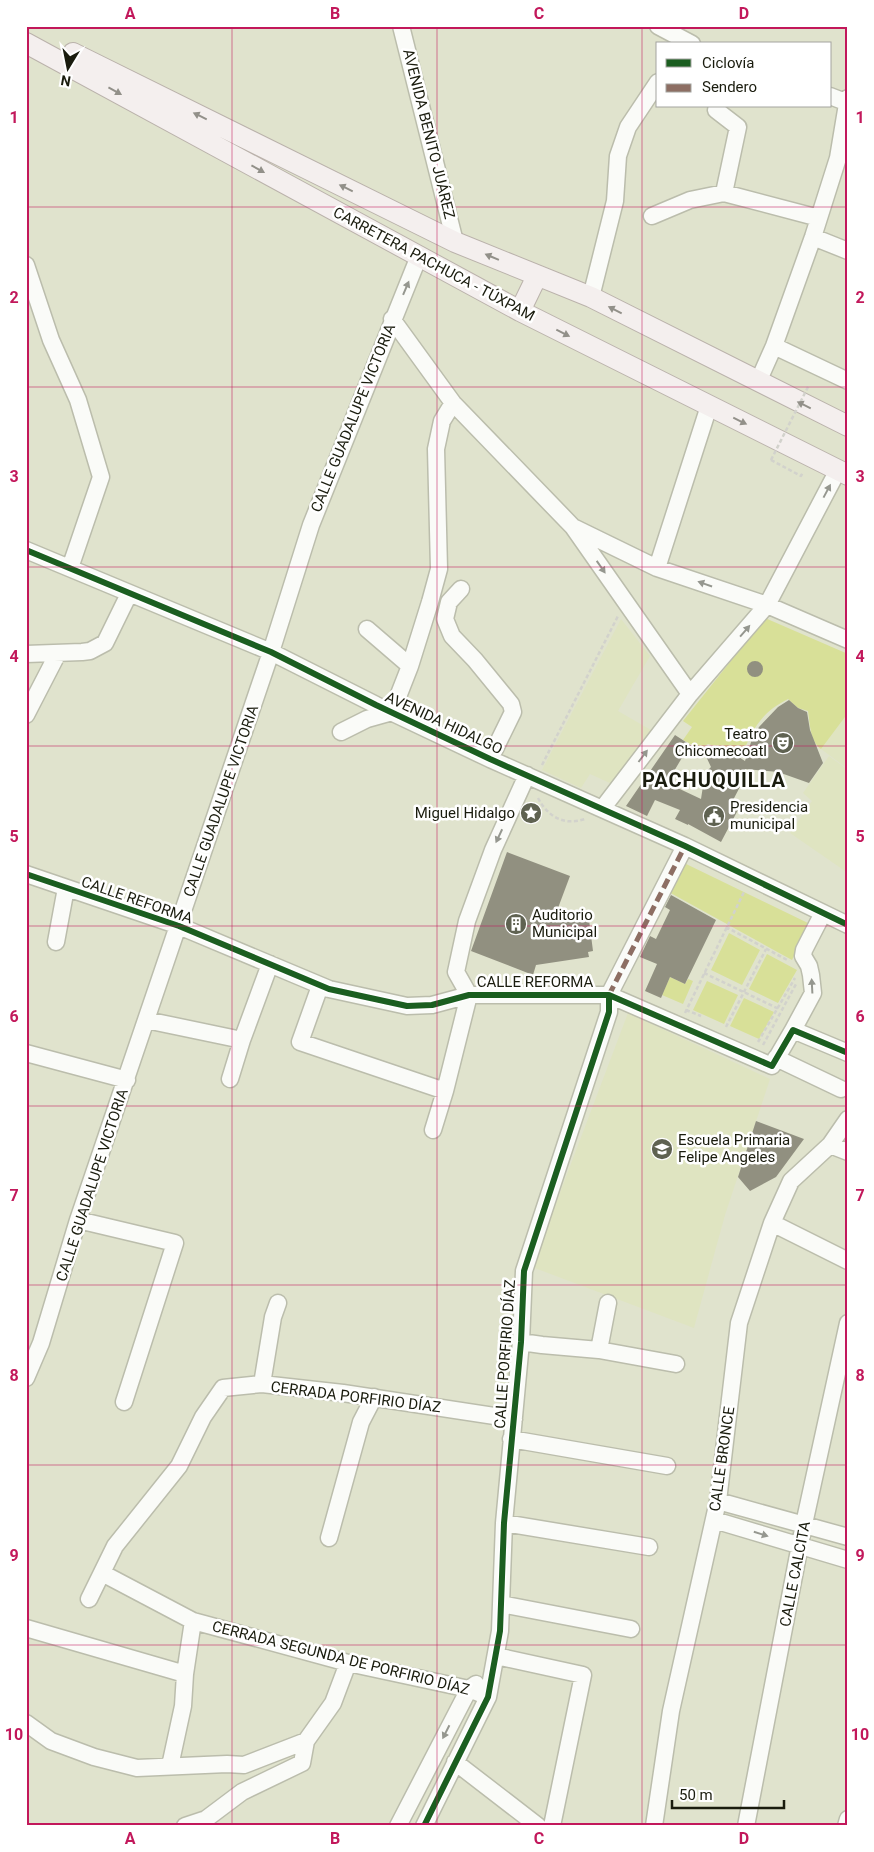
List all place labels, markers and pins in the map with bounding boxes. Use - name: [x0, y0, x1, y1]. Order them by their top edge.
- place label: Teatro Chicomecoatl: [675, 725, 767, 760]
- theatre icon: Teatro Chicomecoatl: [771, 731, 795, 755]
- place label: Presidencia municipal: [730, 798, 808, 833]
- place icon: Miguel Hidalgo: [519, 801, 543, 825]
- place label: Miguel Hidalgo: [415, 804, 515, 822]
- public building icon: Presidencia municipal: [702, 804, 726, 828]
- place label: Auditorio Municipal: [532, 906, 597, 941]
- building icon: Auditorio Municipal: [504, 912, 528, 936]
- place label: Escuela Primaria Felipe Angeles: [678, 1131, 790, 1166]
- school or university icon: Escuela Primaria Felipe Angeles: [650, 1137, 674, 1161]

